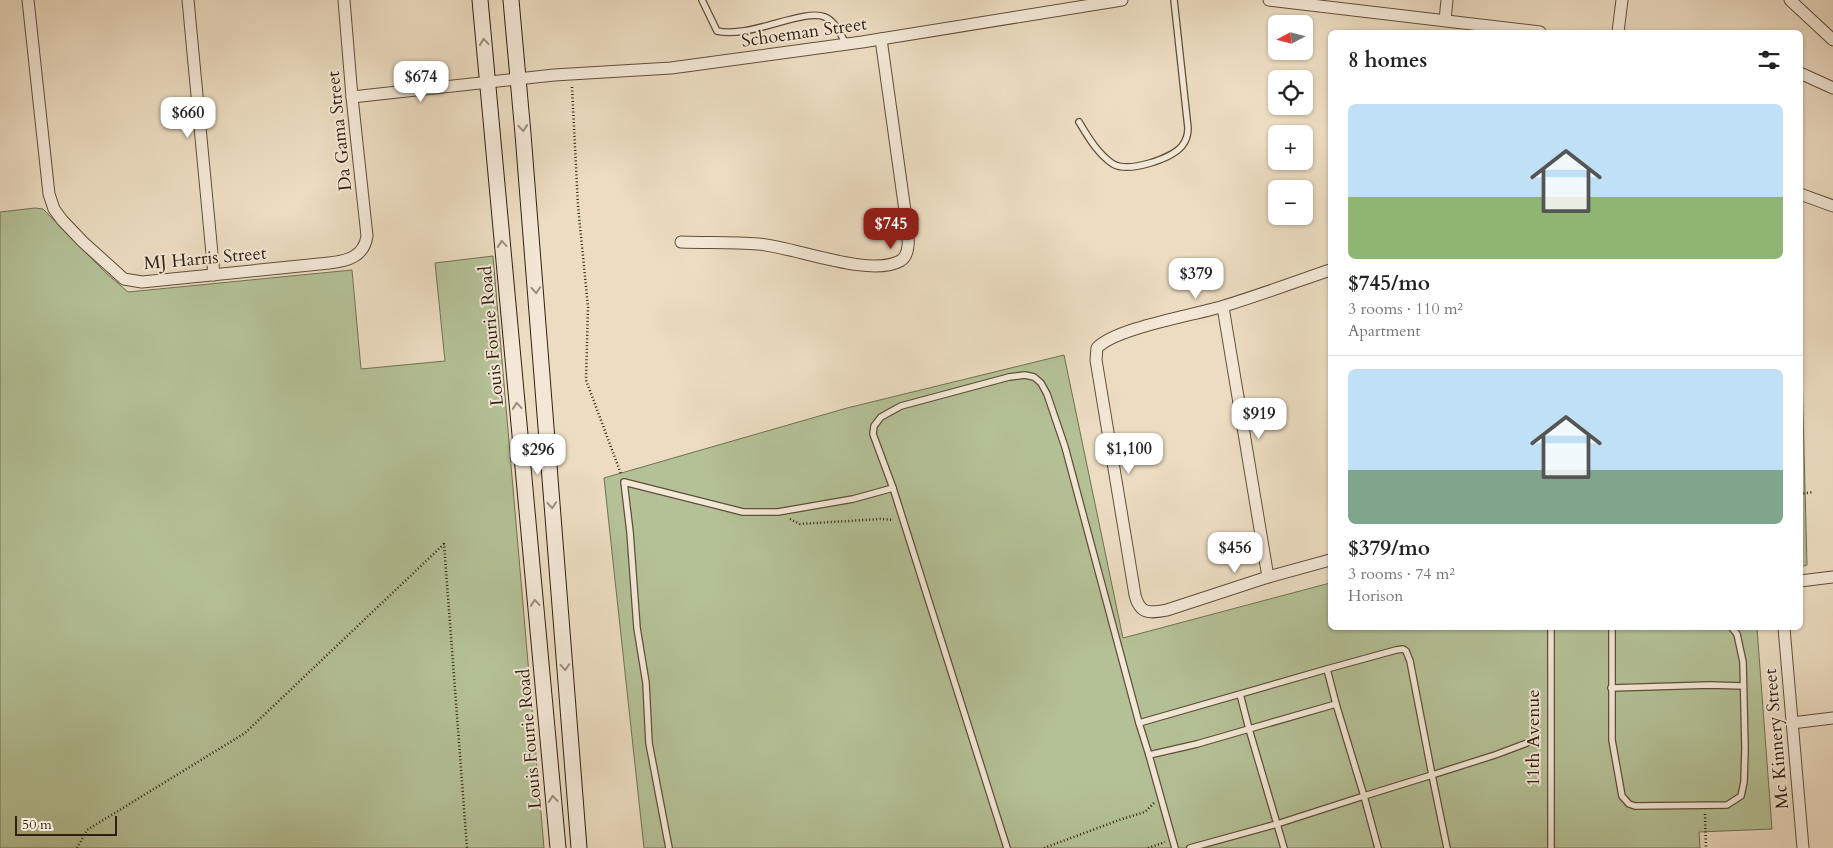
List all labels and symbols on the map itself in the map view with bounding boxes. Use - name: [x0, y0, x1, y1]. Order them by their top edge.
- street label: Schoeman Street: [740, 11, 869, 54]
- north arrow: [1268, 15, 1312, 60]
- one-way arrow: [478, 37, 489, 45]
- pin: $674: [391, 61, 451, 103]
- street label: Da Gama Street: [321, 69, 358, 192]
- pin: $660: [158, 96, 218, 139]
- one-way arrow: [517, 125, 528, 133]
- pin: $745: [861, 208, 921, 250]
- one-way arrow: [497, 240, 508, 248]
- street label: MJ Harris Street: [143, 241, 268, 276]
- pin: $379: [1166, 258, 1226, 300]
- street label: Louis Fourie Road: [473, 264, 510, 407]
- one-way arrow: [530, 287, 541, 295]
- pin: $919: [1229, 398, 1289, 440]
- one-way arrow: [512, 402, 523, 410]
- pin: $1,100: [1088, 432, 1170, 475]
- pin: $296: [508, 434, 568, 476]
- one-way arrow: [547, 501, 558, 509]
- pin: $456: [1205, 532, 1265, 574]
- one-way arrow: [530, 599, 541, 607]
- one-way arrow: [559, 663, 570, 671]
- street label: Louis Fourie Road: [511, 667, 548, 810]
- street label: Mc Kinnery Street: [1758, 667, 1795, 810]
- street label: 11th Avenue: [1521, 689, 1546, 787]
- one-way arrow: [548, 795, 559, 803]
- scale bar: [15, 813, 118, 836]

